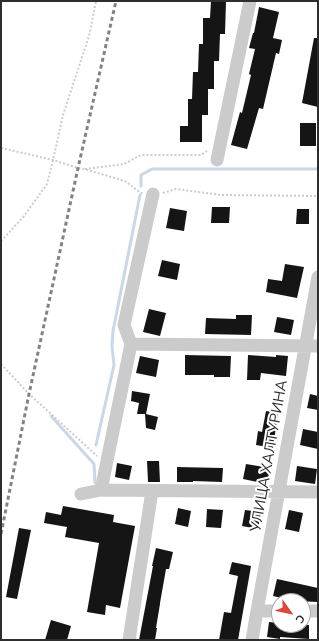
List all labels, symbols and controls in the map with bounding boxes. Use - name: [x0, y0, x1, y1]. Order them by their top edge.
- street label: УЛИЦА ХАЛТУРИНА: [247, 379, 291, 533]
- north arrow: [271, 593, 311, 633]
- text: С: [292, 612, 308, 626]

